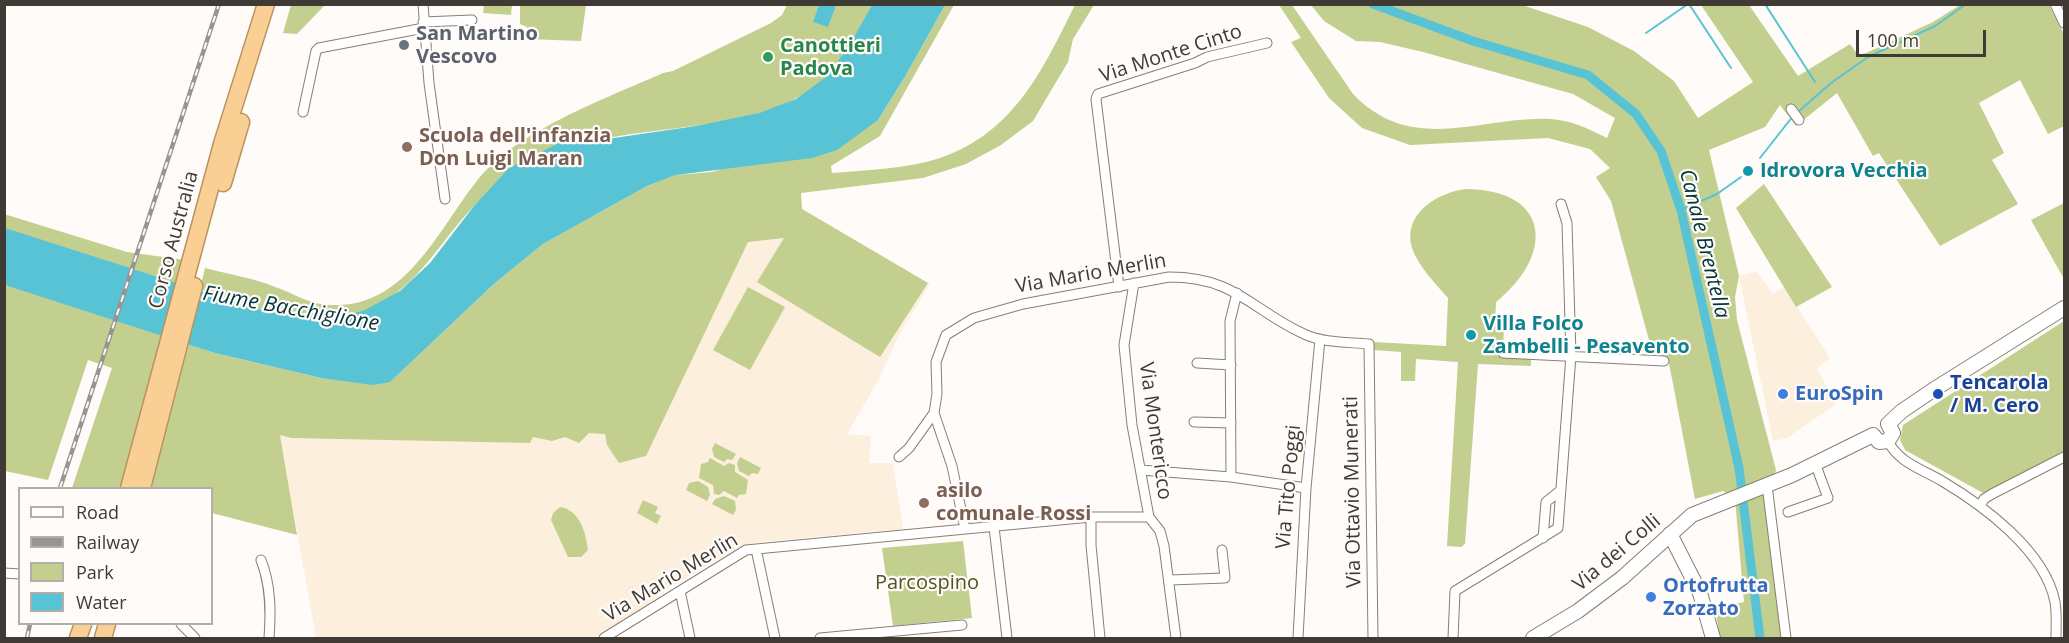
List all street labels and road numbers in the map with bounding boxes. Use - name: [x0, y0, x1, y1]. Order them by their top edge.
- street label: Via Monte Cinto: [1097, 20, 1245, 88]
- street label: Corso Australia: [144, 168, 204, 312]
- street label: Via Mario Merlin: [1014, 249, 1168, 299]
- street label: Via Montericco: [1133, 361, 1177, 501]
- street label: Via Ottavio Munerati: [1339, 396, 1367, 588]
- street label: Via Tito Poggi: [1272, 424, 1306, 550]
- street label: Via dei Colli: [1568, 509, 1666, 597]
- street label: Via Mario Merlin: [599, 528, 743, 628]

